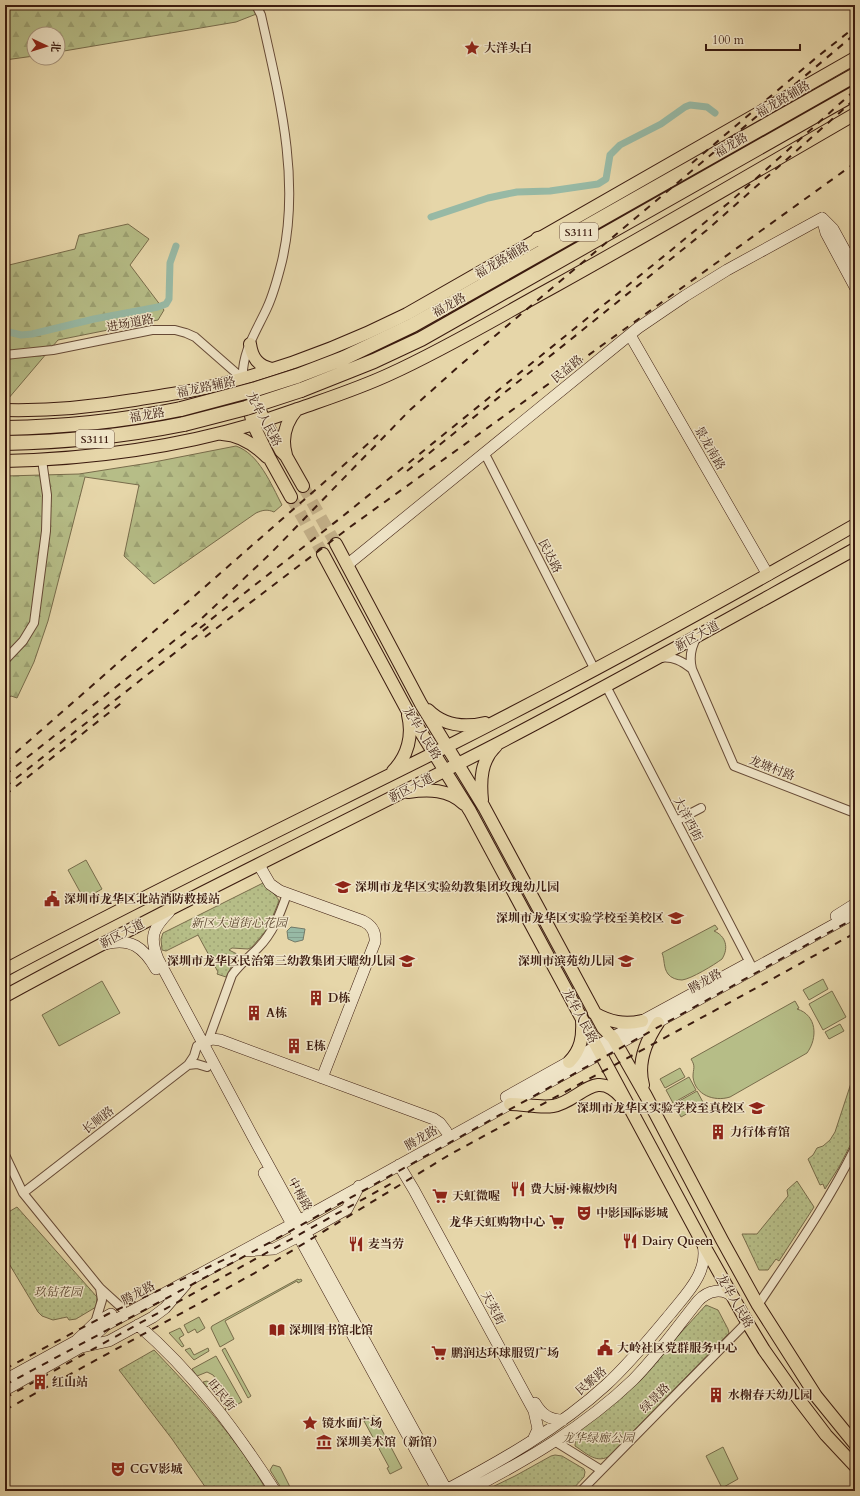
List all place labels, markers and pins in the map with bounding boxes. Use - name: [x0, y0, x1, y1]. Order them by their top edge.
- place icon: 大洋头白: [463, 39, 481, 57]
- place label: 大洋头白: [484, 40, 532, 56]
- school or university icon: 深圳市龙华区实验幼教集团玫瑰幼儿园: [334, 878, 352, 896]
- place label: 深圳市龙华区实验幼教集团玫瑰幼儿园: [355, 879, 559, 895]
- public building icon: 深圳市龙华区北站消防救援站: [43, 890, 61, 908]
- place label: 深圳市龙华区北站消防救援站: [64, 891, 220, 907]
- school or university icon: 深圳市龙华区实验学校至美校区: [667, 909, 685, 927]
- place label: 深圳市龙华区实验学校至美校区: [496, 910, 664, 926]
- school or university icon: 深圳市龙华区民治第三幼教集团天曜幼儿园: [398, 952, 416, 970]
- school or university icon: 深圳市滨苑幼儿园: [617, 952, 635, 970]
- place label: 深圳市龙华区民治第三幼教集团天曜幼儿园: [167, 953, 395, 969]
- place label: 深圳市滨苑幼儿园: [518, 953, 614, 969]
- building icon: D栋: [307, 989, 325, 1007]
- place label: D栋: [328, 990, 350, 1006]
- building icon: A栋: [245, 1004, 263, 1022]
- place label: A栋: [266, 1005, 287, 1021]
- building icon: E栋: [285, 1037, 303, 1055]
- place label: E栋: [306, 1038, 326, 1054]
- school or university icon: 深圳市龙华区实验学校至真校区: [748, 1099, 766, 1117]
- place label: 深圳市龙华区实验学校至真校区: [577, 1100, 745, 1116]
- building icon: 力行体育馆: [709, 1123, 727, 1141]
- place label: 力行体育馆: [730, 1124, 790, 1140]
- restaurant icon: 费大厨·辣椒炒肉: [509, 1180, 527, 1198]
- place label: 费大厨·辣椒炒肉: [530, 1181, 618, 1197]
- supermarket icon: 天虹微喔: [431, 1187, 449, 1205]
- place label: 天虹微喔: [452, 1188, 500, 1204]
- theatre icon: 中影国际影城: [575, 1204, 593, 1222]
- place label: 中影国际影城: [596, 1205, 668, 1221]
- supermarket icon: 龙华天虹购物中心: [548, 1213, 566, 1231]
- place label: 龙华天虹购物中心: [449, 1214, 545, 1230]
- restaurant icon: Dairy Queen: [621, 1232, 639, 1250]
- place label: Dairy Queen: [642, 1233, 713, 1249]
- restaurant icon: 麦当劳: [347, 1235, 365, 1253]
- place label: 麦当劳: [368, 1236, 404, 1252]
- library icon: 深圳图书馆北馆: [268, 1321, 286, 1339]
- place label: 深圳图书馆北馆: [289, 1322, 373, 1338]
- public building icon: 大岭社区党群服务中心: [596, 1339, 614, 1357]
- place label: 大岭社区党群服务中心: [617, 1340, 737, 1356]
- supermarket icon: 鹏润达环球服贸广场: [430, 1344, 448, 1362]
- place label: 鹏润达环球服贸广场: [451, 1345, 559, 1361]
- building icon: 红山站: [31, 1373, 49, 1391]
- place label: 红山站: [52, 1374, 88, 1390]
- building icon: 水榭春天幼儿园: [707, 1386, 725, 1404]
- place label: 水榭春天幼儿园: [728, 1387, 812, 1403]
- place icon: 镜水面广场: [301, 1414, 319, 1432]
- place label: 镜水面广场: [322, 1415, 382, 1431]
- museum icon: 深圳美术馆（新馆）: [315, 1433, 333, 1451]
- place label: 深圳美术馆（新馆）: [336, 1434, 444, 1450]
- theatre icon: CGV影城: [109, 1460, 127, 1478]
- place label: CGV影城: [130, 1461, 182, 1477]

